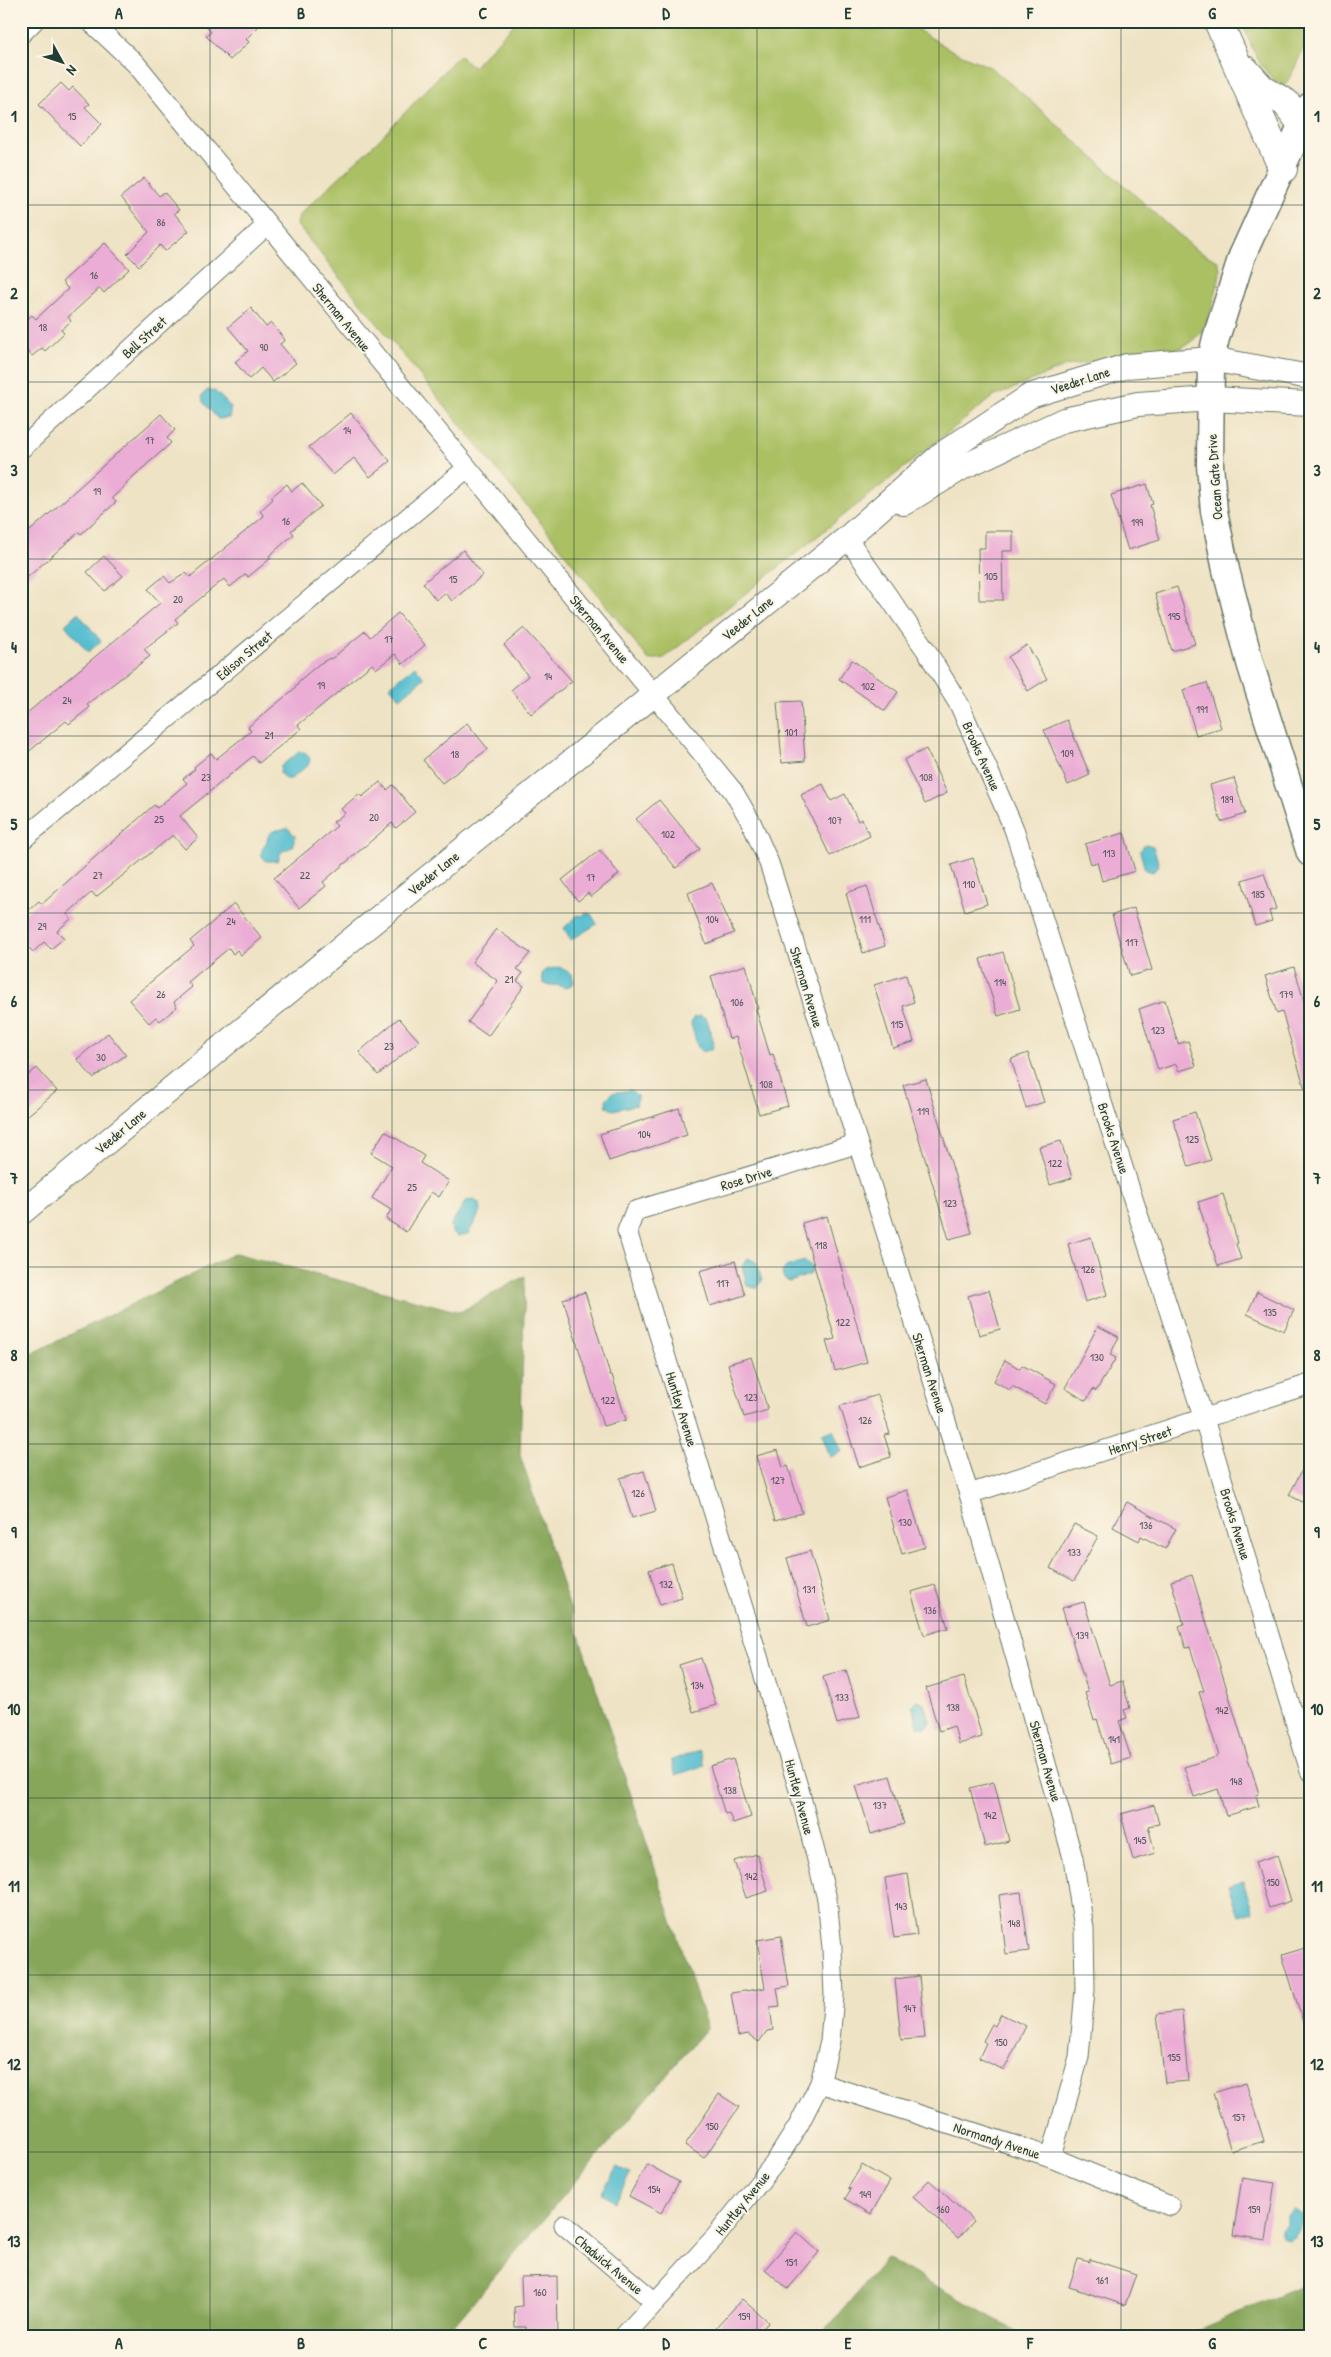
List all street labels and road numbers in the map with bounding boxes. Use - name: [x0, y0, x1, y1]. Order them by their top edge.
- street label: Sherman Avenue: [308, 279, 376, 356]
- street label: Bell Street: [117, 312, 171, 362]
- street label: Veeder Lane: [1048, 361, 1112, 398]
- street label: Ocean Gate Drive: [1201, 433, 1226, 521]
- street label: Sherman Avenue: [566, 591, 634, 667]
- street label: Veeder Lane: [717, 591, 777, 645]
- street label: Edison Street: [212, 626, 276, 684]
- street label: Brooks Avenue: [958, 718, 1006, 794]
- street label: Veeder Lane: [403, 846, 463, 900]
- street label: Sherman Avenue: [786, 944, 828, 1030]
- street label: Brooks Avenue: [1094, 1100, 1135, 1176]
- street label: Veeder Lane: [90, 1104, 150, 1158]
- street label: Rose Drive: [718, 1161, 774, 1195]
- street label: Sherman Avenue: [908, 1330, 952, 1416]
- street label: Huntley Avenue: [661, 1369, 702, 1449]
- street label: Henry Street: [1106, 1421, 1175, 1460]
- street label: Brooks Avenue: [1216, 1486, 1256, 1562]
- street label: Sherman Avenue: [1025, 1718, 1067, 1804]
- street label: Huntley Avenue: [780, 1757, 819, 1837]
- street label: Normandy Avenue: [951, 2117, 1043, 2164]
- street label: Huntley Avenue: [710, 2167, 775, 2240]
- street label: Chadwick Avenue: [571, 2230, 648, 2299]

